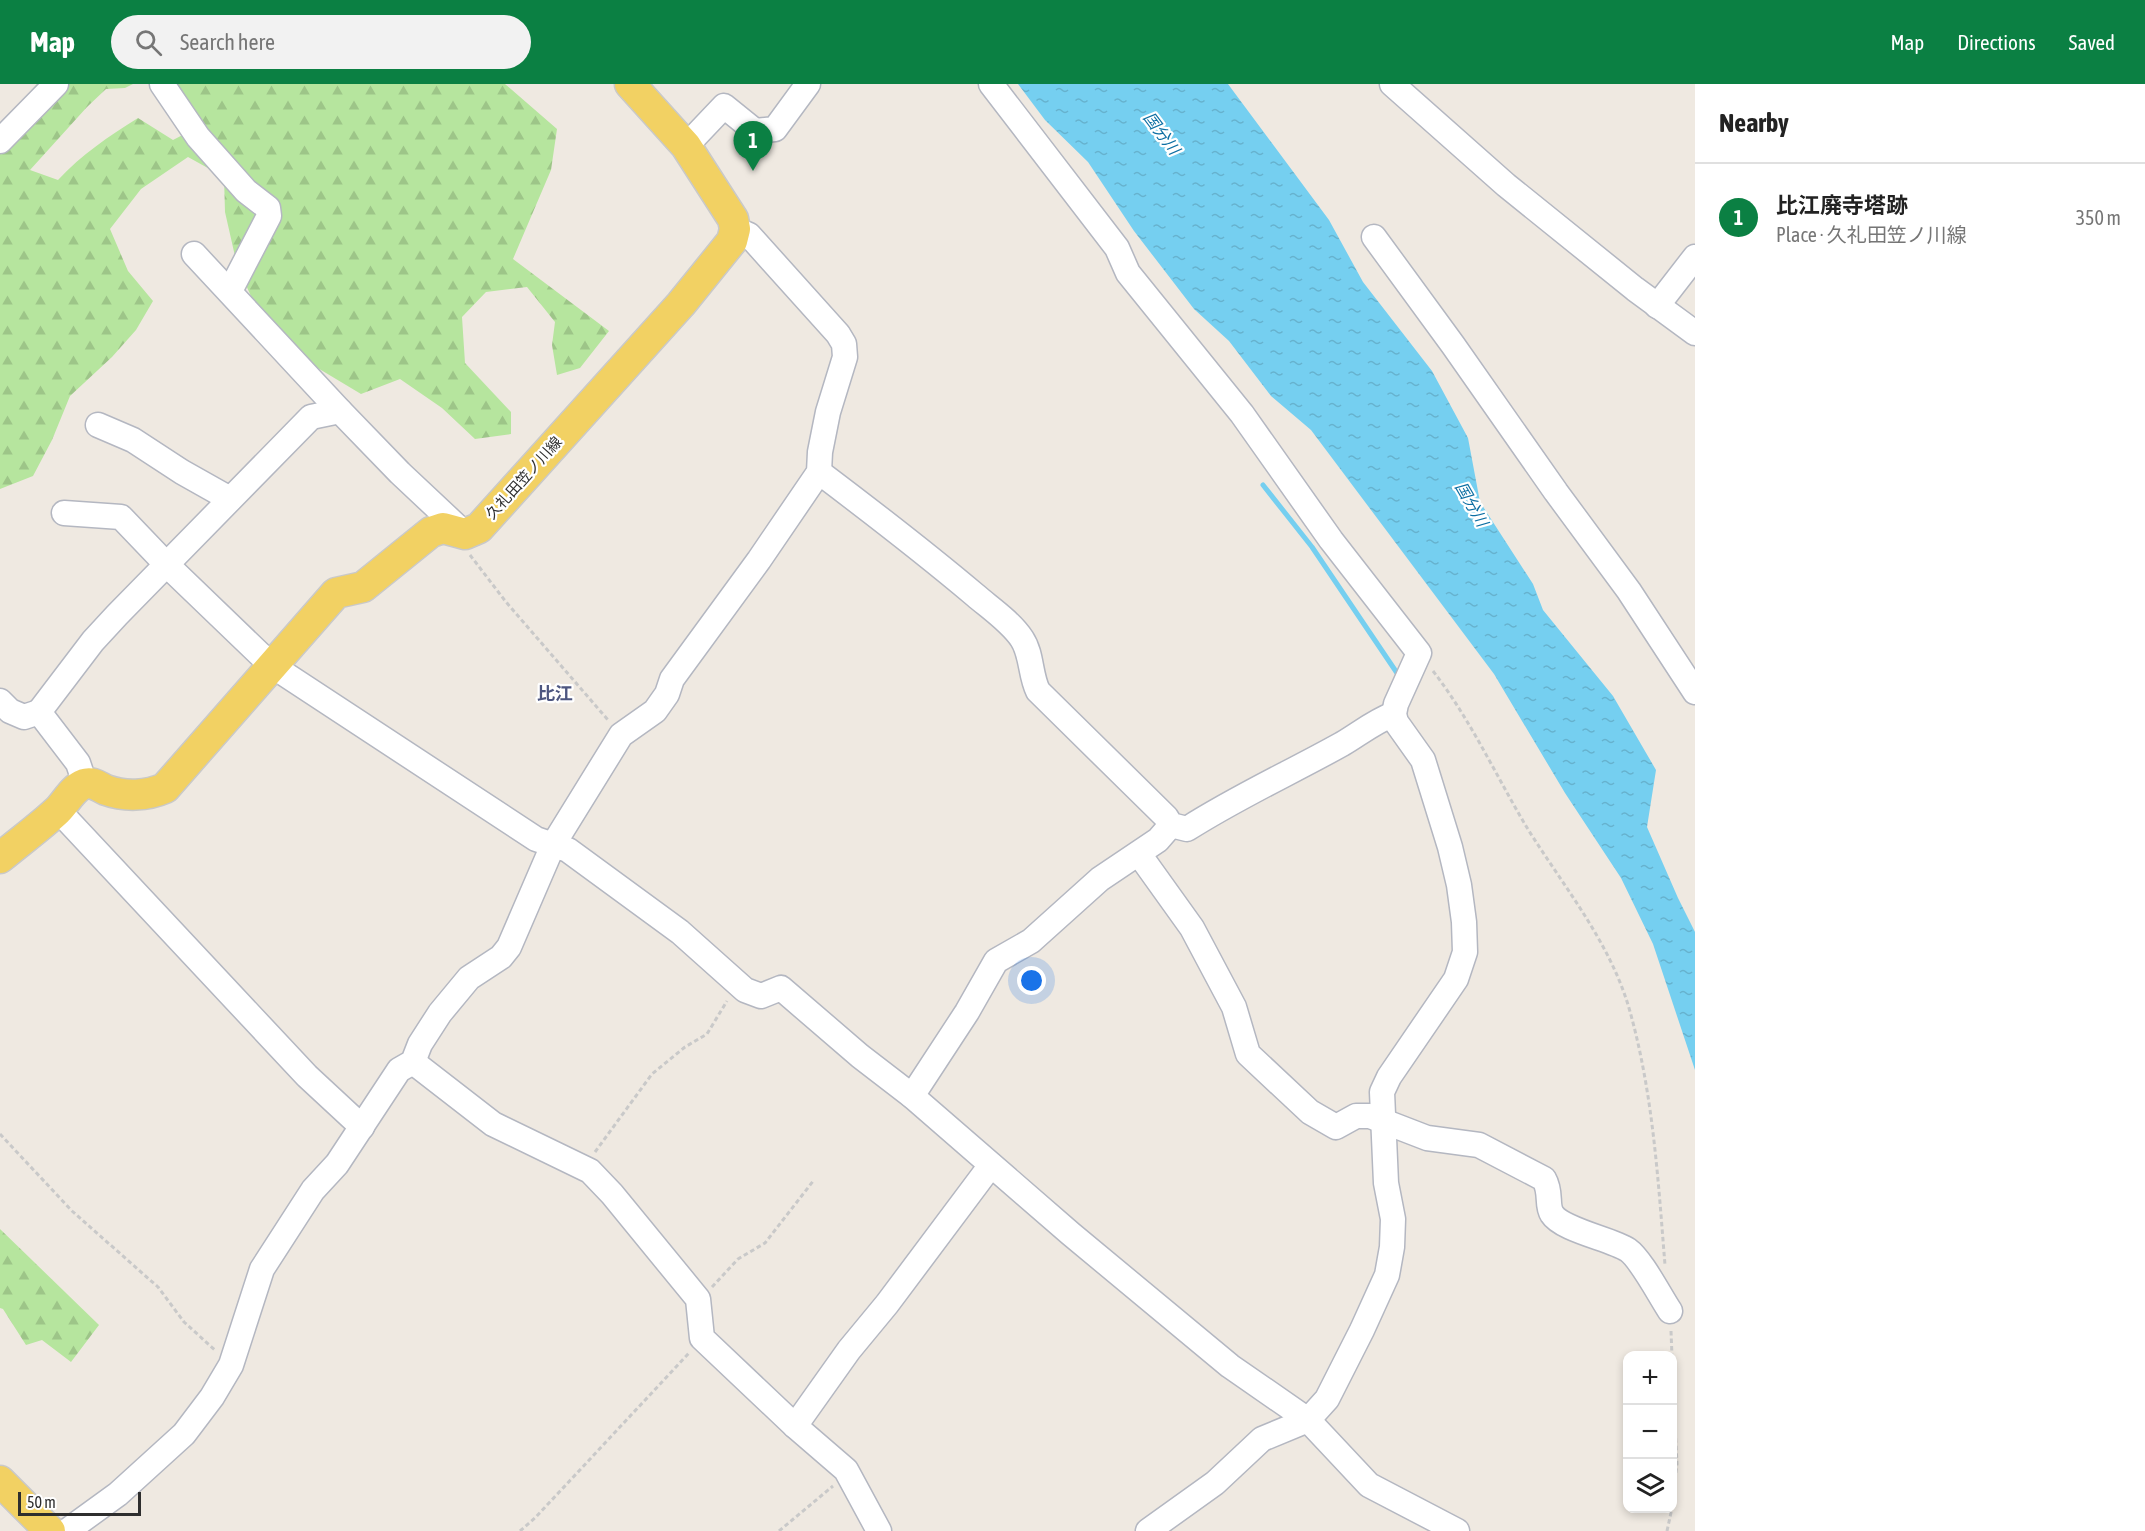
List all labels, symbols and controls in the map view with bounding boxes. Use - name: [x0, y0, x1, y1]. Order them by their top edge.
- search box: [111, 15, 531, 69]
- text: Map: [30, 26, 75, 58]
- icon: search: [132, 26, 165, 59]
- text: Search here: [180, 29, 275, 55]
- text: Map: [1890, 30, 1924, 54]
- text: Directions: [1957, 30, 2036, 54]
- text: Saved: [2069, 30, 2115, 54]
- water label: 国分川: [1140, 108, 1185, 159]
- text: Nearby: [1719, 108, 1789, 138]
- pin: 1: [734, 122, 772, 171]
- text: 比江廃寺塔跡: [1776, 192, 1908, 218]
- text: 1: [1734, 206, 1743, 229]
- text: 350 m: [2076, 206, 2121, 229]
- text: Place · 久礼田笠ノ川線: [1776, 223, 1967, 246]
- street label: 久礼田笠ノ川線: [482, 433, 565, 522]
- water label: 国分川: [1452, 479, 1493, 531]
- district label: 比江: [537, 683, 573, 704]
- your location: [1017, 966, 1046, 995]
- map controls: [1623, 1351, 1677, 1513]
- button: +: [1623, 1351, 1677, 1405]
- button: −: [1623, 1405, 1677, 1459]
- button: layers: [1623, 1459, 1677, 1513]
- scale bar: [18, 1489, 141, 1516]
- text: 50 m: [27, 1493, 56, 1511]

